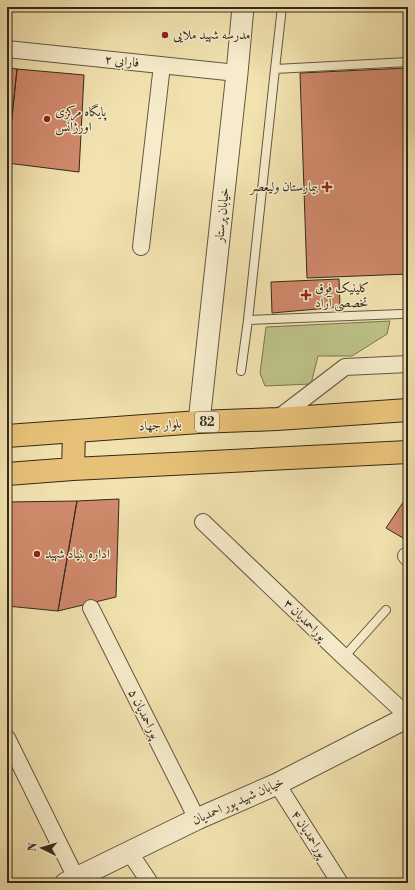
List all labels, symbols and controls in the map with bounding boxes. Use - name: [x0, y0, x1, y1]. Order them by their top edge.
- place label: مدرسه شهید ملایی: [173, 27, 250, 43]
- marker: مدرسه شهید ملایی: [160, 30, 170, 40]
- street label: فارابی ۲: [104, 51, 140, 72]
- place label: پایگاه مرکزی اورژانس: [55, 103, 107, 136]
- marker: پایگاه مرکزی اورژانس: [42, 114, 52, 124]
- place label: بیمارستان ولیعصر: [248, 179, 318, 195]
- marker: بیمارستان ولیعصر: [321, 181, 333, 193]
- street label: خیابان پرستار: [211, 187, 234, 245]
- place label: کلینیک فوق تخصصی آراد: [315, 280, 369, 312]
- marker: کلینیک فوق تخصصی آراد: [300, 289, 312, 301]
- road number: 82: [195, 412, 219, 432]
- street label: بلوار جهاد: [138, 416, 182, 434]
- place label: اداره بنیاد شهید: [45, 546, 110, 562]
- marker: اداره بنیاد شهید: [32, 549, 42, 559]
- street label: پوراحمدیان ۳: [279, 596, 330, 646]
- street label: پوراحمدیان ۵: [124, 686, 164, 743]
- street label: خیابان شهید پور احمدیان: [190, 774, 287, 829]
- street label: پوراحمدیان ۴: [287, 807, 331, 862]
- north arrow: [22, 828, 62, 868]
- text: N: [26, 842, 40, 852]

